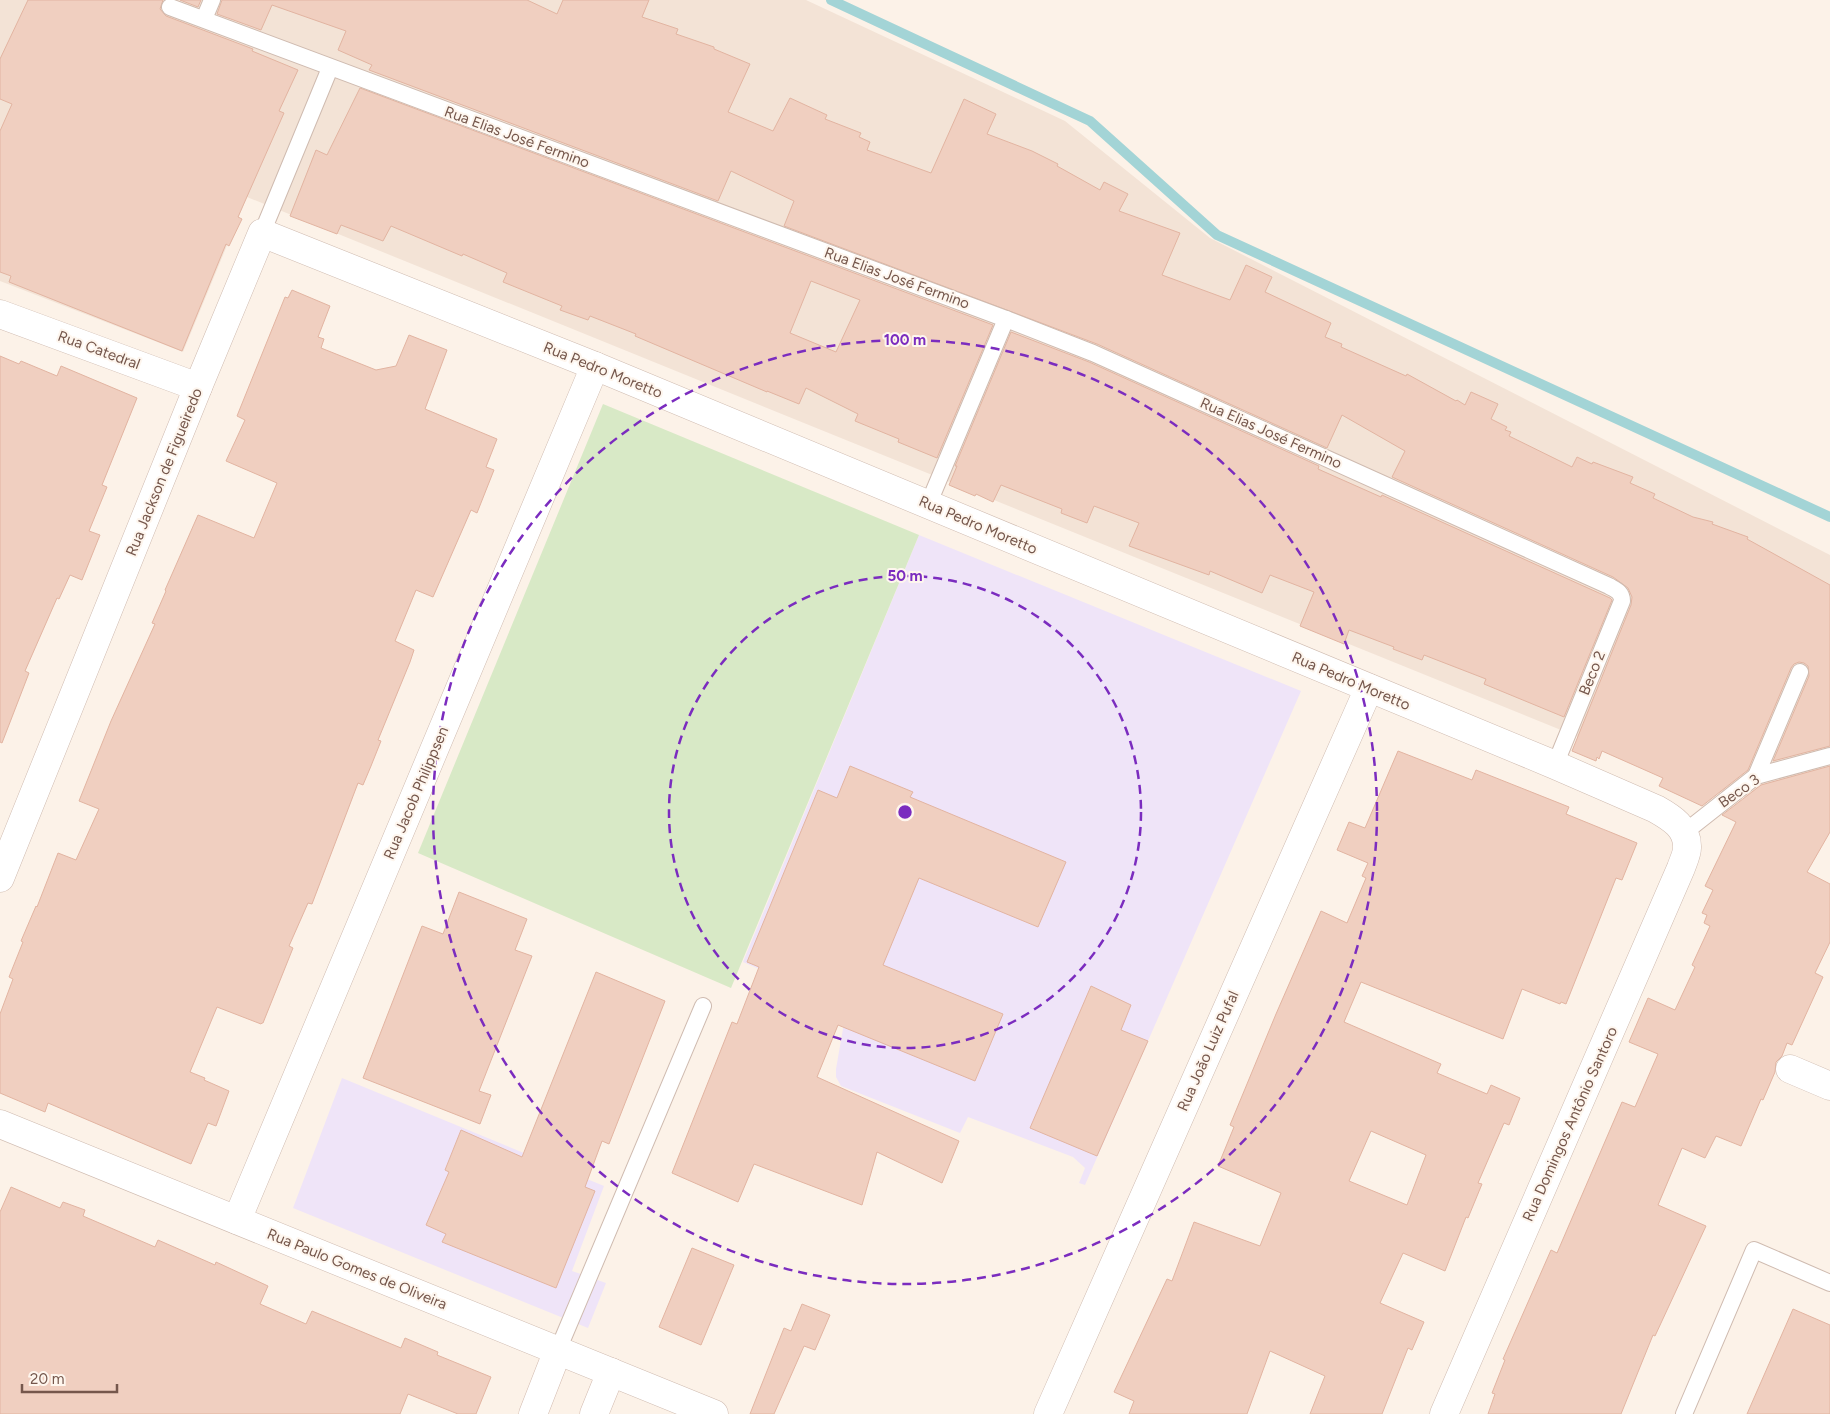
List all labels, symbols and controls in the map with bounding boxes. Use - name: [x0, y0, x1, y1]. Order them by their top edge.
- street label: Rua Elias José Fermino: [442, 102, 592, 172]
- street label: Rua Elias José Fermino: [822, 243, 972, 313]
- street label: Rua Catedral: [55, 327, 143, 373]
- text: 100 m: [884, 331, 926, 349]
- street label: Rua Pedro Moretto: [541, 338, 665, 402]
- street label: Rua Jackson de Figueiredo: [122, 385, 206, 559]
- street label: Rua Elias José Fermino: [1197, 394, 1345, 472]
- street label: Rua Pedro Moretto: [916, 492, 1040, 558]
- text: 50 m: [887, 567, 923, 585]
- street label: Rua Pedro Moretto: [1289, 648, 1413, 714]
- street label: Beco 2: [1575, 648, 1609, 698]
- street label: Rua Jacob Philippsen: [380, 724, 452, 862]
- street label: Beco 3: [1715, 770, 1763, 812]
- centre of rings: [896, 803, 914, 821]
- street label: Rua João Luiz Pufal: [1173, 988, 1243, 1114]
- street label: Rua Domingos Antônio Santoro: [1519, 1024, 1621, 1224]
- street label: Rua Paulo Gomes de Oliveira: [265, 1225, 449, 1313]
- scale bar: [22, 1362, 118, 1394]
- text: 20 m: [30, 1370, 64, 1388]

